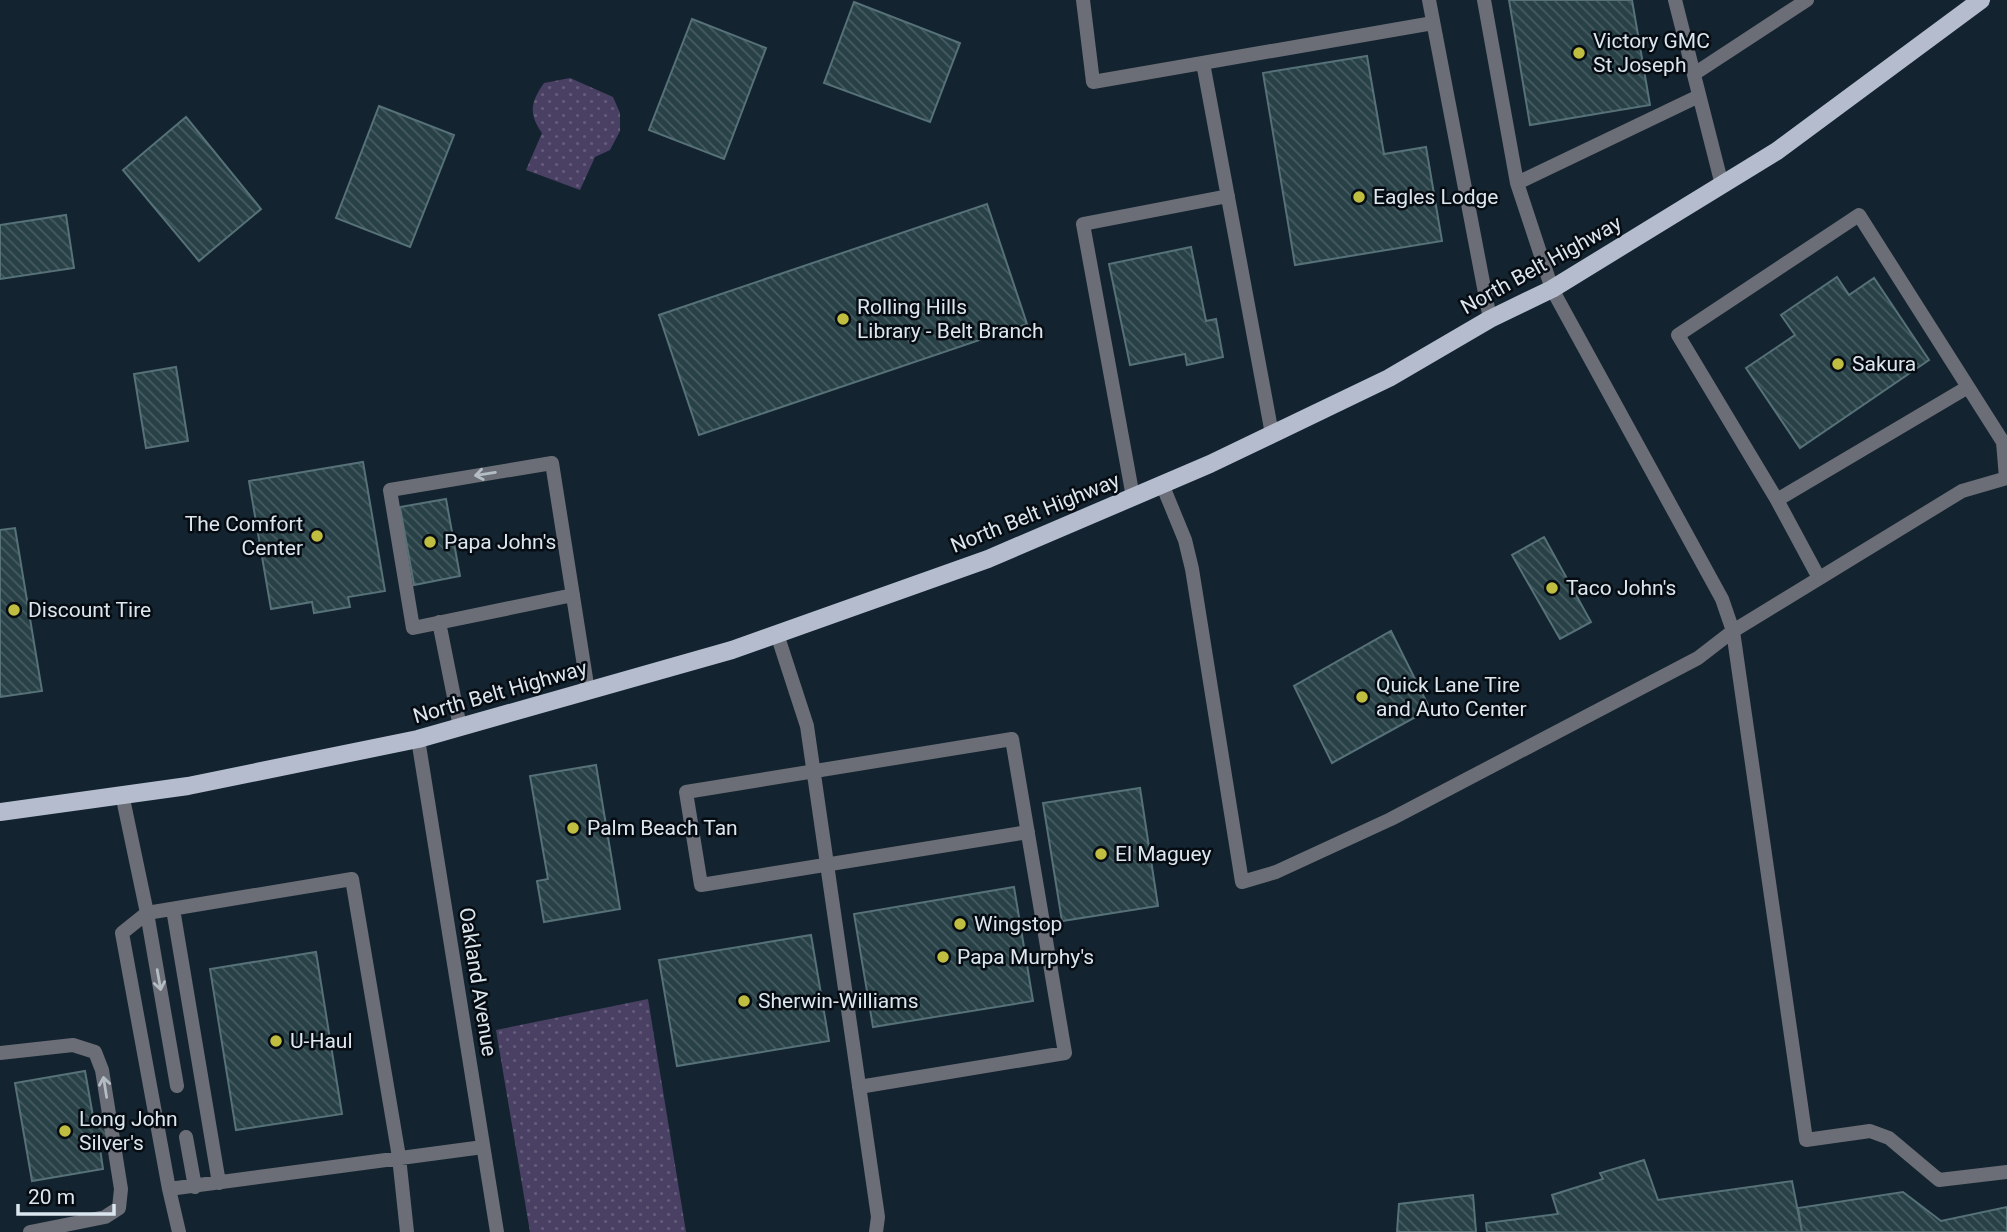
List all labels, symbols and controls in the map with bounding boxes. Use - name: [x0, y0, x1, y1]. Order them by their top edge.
- place label: Victory GMC St Joseph: [1593, 29, 1710, 77]
- marker: Victory GMC St Joseph: [1571, 45, 1587, 61]
- place label: Eagles Lodge: [1373, 185, 1499, 209]
- marker: Eagles Lodge: [1351, 189, 1367, 205]
- street label: North Belt Highway: [1456, 211, 1626, 319]
- place label: Rolling Hills Library - Belt Branch: [857, 295, 1044, 343]
- marker: Rolling Hills Library - Belt Branch: [835, 311, 851, 327]
- place label: Sakura: [1852, 352, 1916, 376]
- marker: Sakura: [1830, 356, 1846, 372]
- one-way arrow: [474, 468, 496, 481]
- street label: North Belt Highway: [947, 468, 1123, 558]
- place label: The Comfort Center: [185, 512, 303, 560]
- marker: The Comfort Center: [309, 528, 325, 544]
- place label: Papa John's: [444, 530, 556, 554]
- marker: Papa John's: [422, 534, 438, 550]
- place label: Taco John's: [1566, 576, 1676, 600]
- marker: Taco John's: [1544, 580, 1560, 596]
- place label: Discount Tire: [28, 598, 151, 622]
- marker: Discount Tire: [6, 602, 22, 618]
- street label: North Belt Highway: [410, 656, 590, 728]
- place label: Quick Lane Tire and Auto Center: [1376, 673, 1527, 721]
- marker: Quick Lane Tire and Auto Center: [1354, 689, 1370, 705]
- place label: Palm Beach Tan: [587, 816, 738, 840]
- marker: Palm Beach Tan: [565, 820, 581, 836]
- place label: El Maguey: [1115, 842, 1211, 866]
- marker: El Maguey: [1093, 846, 1109, 862]
- street label: Oakland Avenue: [454, 906, 502, 1058]
- place label: Wingstop: [974, 912, 1062, 936]
- marker: Wingstop: [952, 916, 968, 932]
- place label: Papa Murphy's: [957, 945, 1094, 969]
- marker: Papa Murphy's: [935, 949, 951, 965]
- one-way arrow: [153, 968, 166, 991]
- place label: Sherwin-Williams: [758, 989, 918, 1013]
- marker: Sherwin-Williams: [736, 993, 752, 1009]
- place label: U-Haul: [290, 1029, 353, 1053]
- marker: U-Haul: [268, 1033, 284, 1049]
- one-way arrow: [98, 1076, 111, 1099]
- place label: Long John Silver's: [79, 1107, 178, 1155]
- marker: Long John Silver's: [57, 1123, 73, 1139]
- scale bar: [18, 1172, 114, 1216]
- text: 20 m: [28, 1185, 75, 1209]

